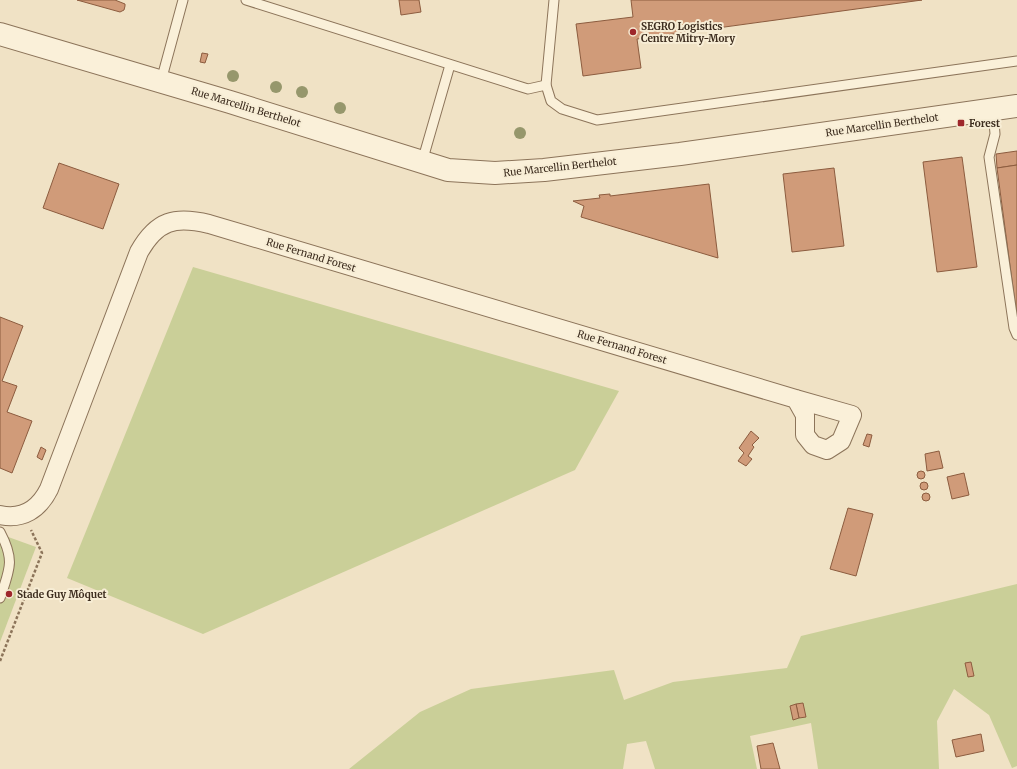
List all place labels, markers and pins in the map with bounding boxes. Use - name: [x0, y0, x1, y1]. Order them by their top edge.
- place label: SEGRO Logistics Centre Mitry-Mory: [641, 20, 735, 45]
- marker: SEGRO Logistics Centre Mitry-Mory: [628, 27, 638, 37]
- place label: Forest: [969, 117, 1000, 130]
- marker: Forest: [956, 118, 966, 128]
- place label: Stade Guy Môquet: [17, 588, 107, 601]
- marker: Stade Guy Môquet: [4, 589, 14, 599]

